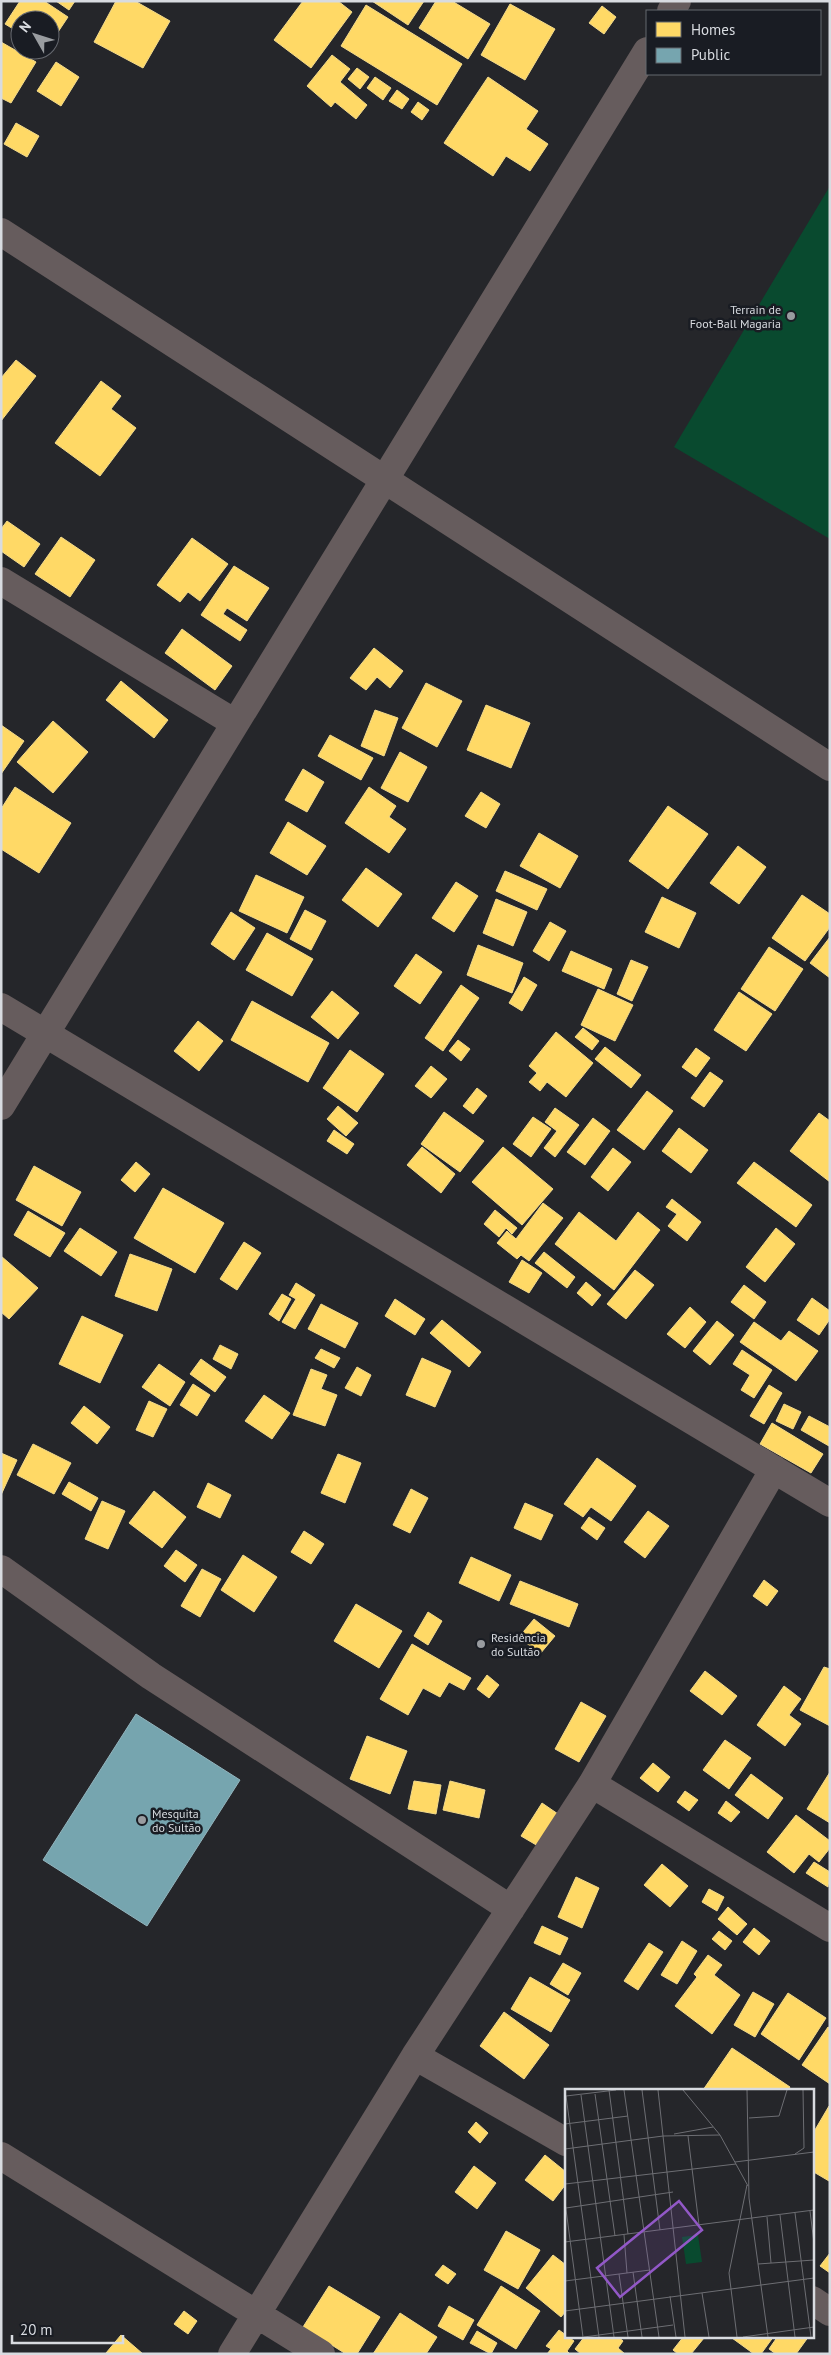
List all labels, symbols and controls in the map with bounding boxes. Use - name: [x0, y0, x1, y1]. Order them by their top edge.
- north arrow: [10, 10, 60, 60]
- legend: [646, 10, 821, 75]
- text: N: [15, 18, 35, 36]
- text: Homes: [691, 20, 735, 39]
- text: Public: [691, 45, 730, 64]
- place label: Terrain de Foot-Ball Magaria: [690, 302, 781, 331]
- marker: Terrain de Foot-Ball Magaria: [785, 310, 797, 322]
- place label: Residência do Sultão: [491, 1630, 546, 1659]
- marker: Residência do Sultão: [475, 1638, 487, 1650]
- place label: Mesquita do Sultão: [152, 1806, 201, 1835]
- marker: Mesquita do Sultão: [136, 1814, 148, 1826]
- inset map: [565, 2089, 814, 2338]
- scale bar: [12, 2312, 124, 2344]
- text: 20 m: [20, 2320, 53, 2339]

